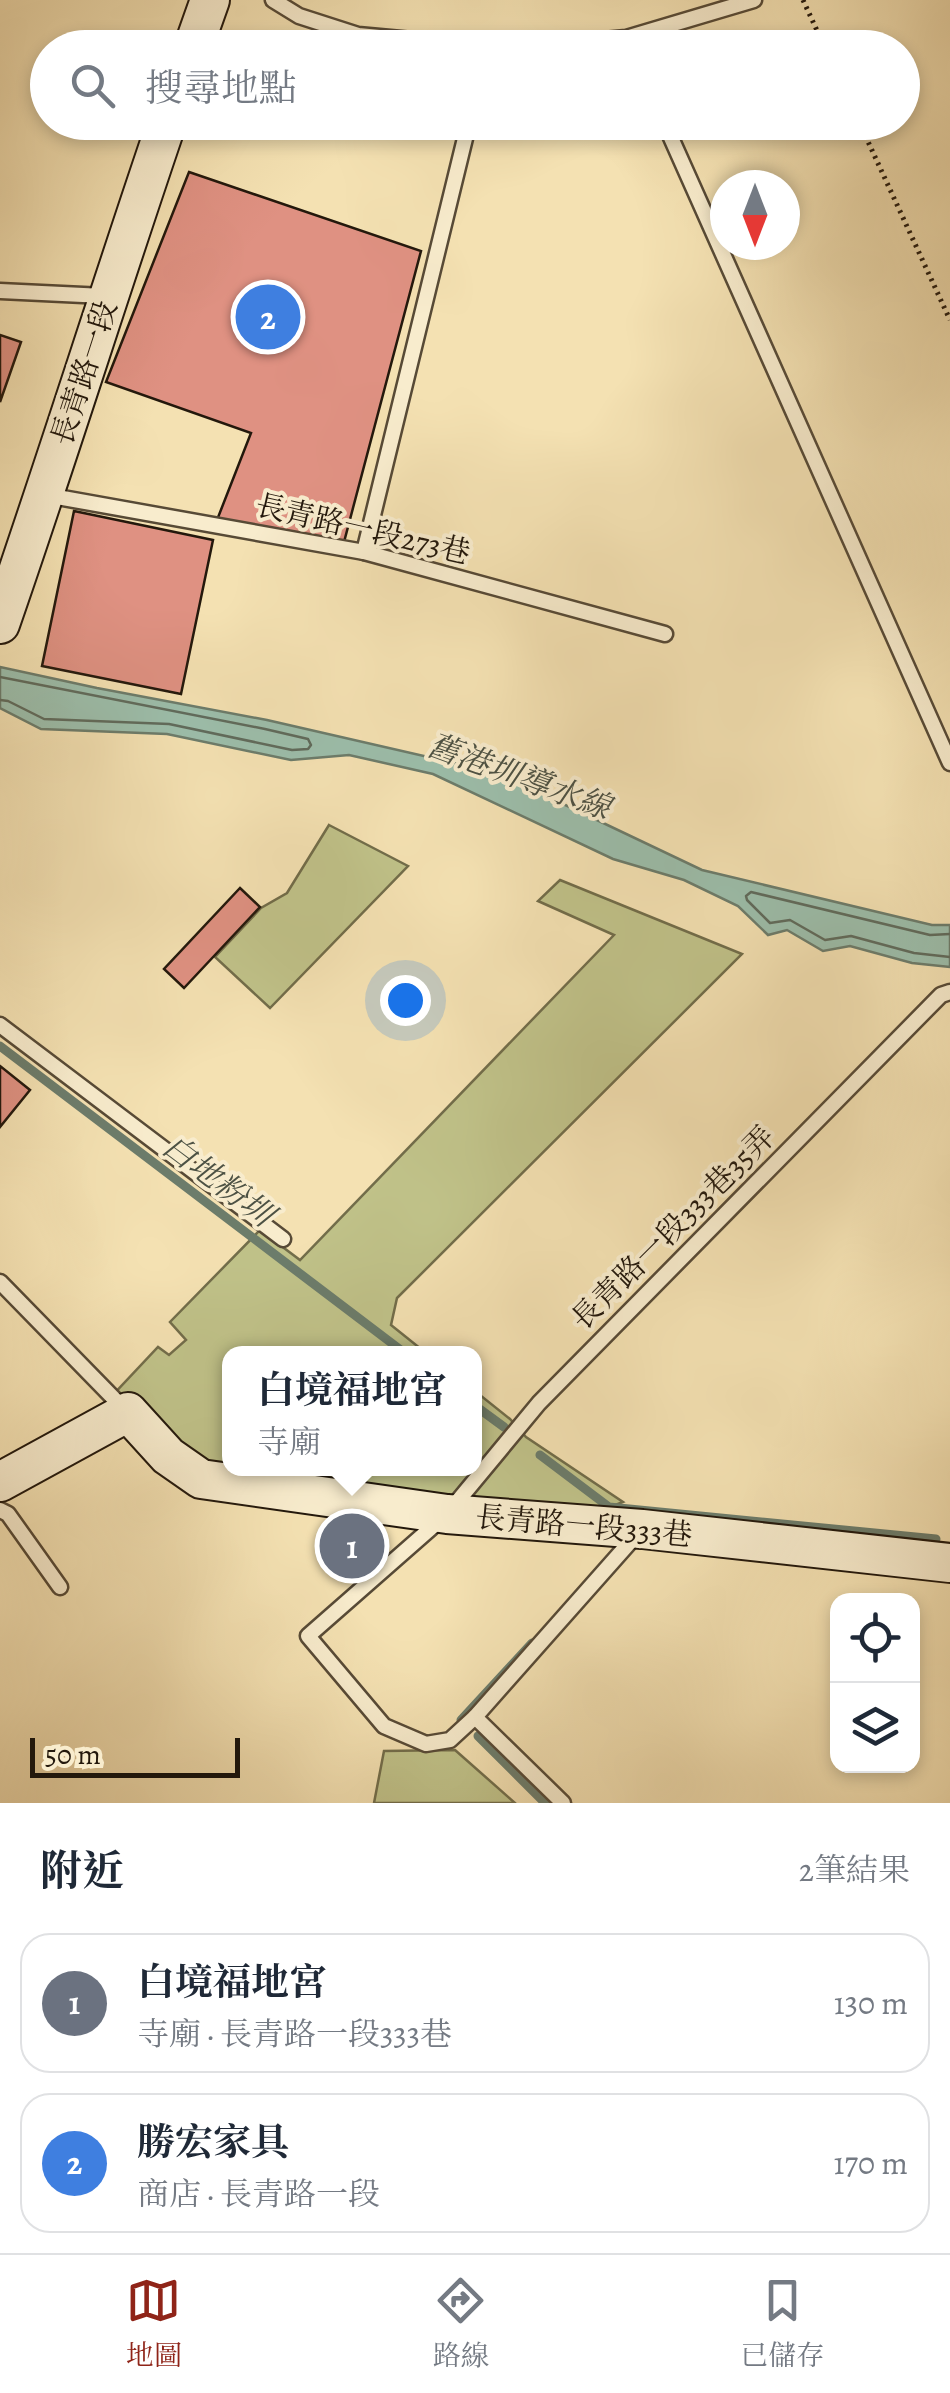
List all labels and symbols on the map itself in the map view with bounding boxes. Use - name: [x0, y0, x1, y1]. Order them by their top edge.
- north arrow: [710, 170, 800, 260]
- pin: 2: [236, 280, 300, 354]
- street label: 長青路一段: [42, 295, 126, 451]
- street label: 長青路一段273巷: [252, 485, 474, 573]
- water label: 舊港圳導水線: [421, 722, 620, 831]
- your location: [380, 975, 431, 1026]
- street label: 長青路一段333巷35弄: [562, 1117, 784, 1339]
- water label: 白地粉圳: [154, 1124, 286, 1239]
- street label: 長青路一段333巷: [474, 1497, 694, 1555]
- pin: 1: [320, 1508, 384, 1584]
- scale bar: [30, 1733, 240, 1778]

